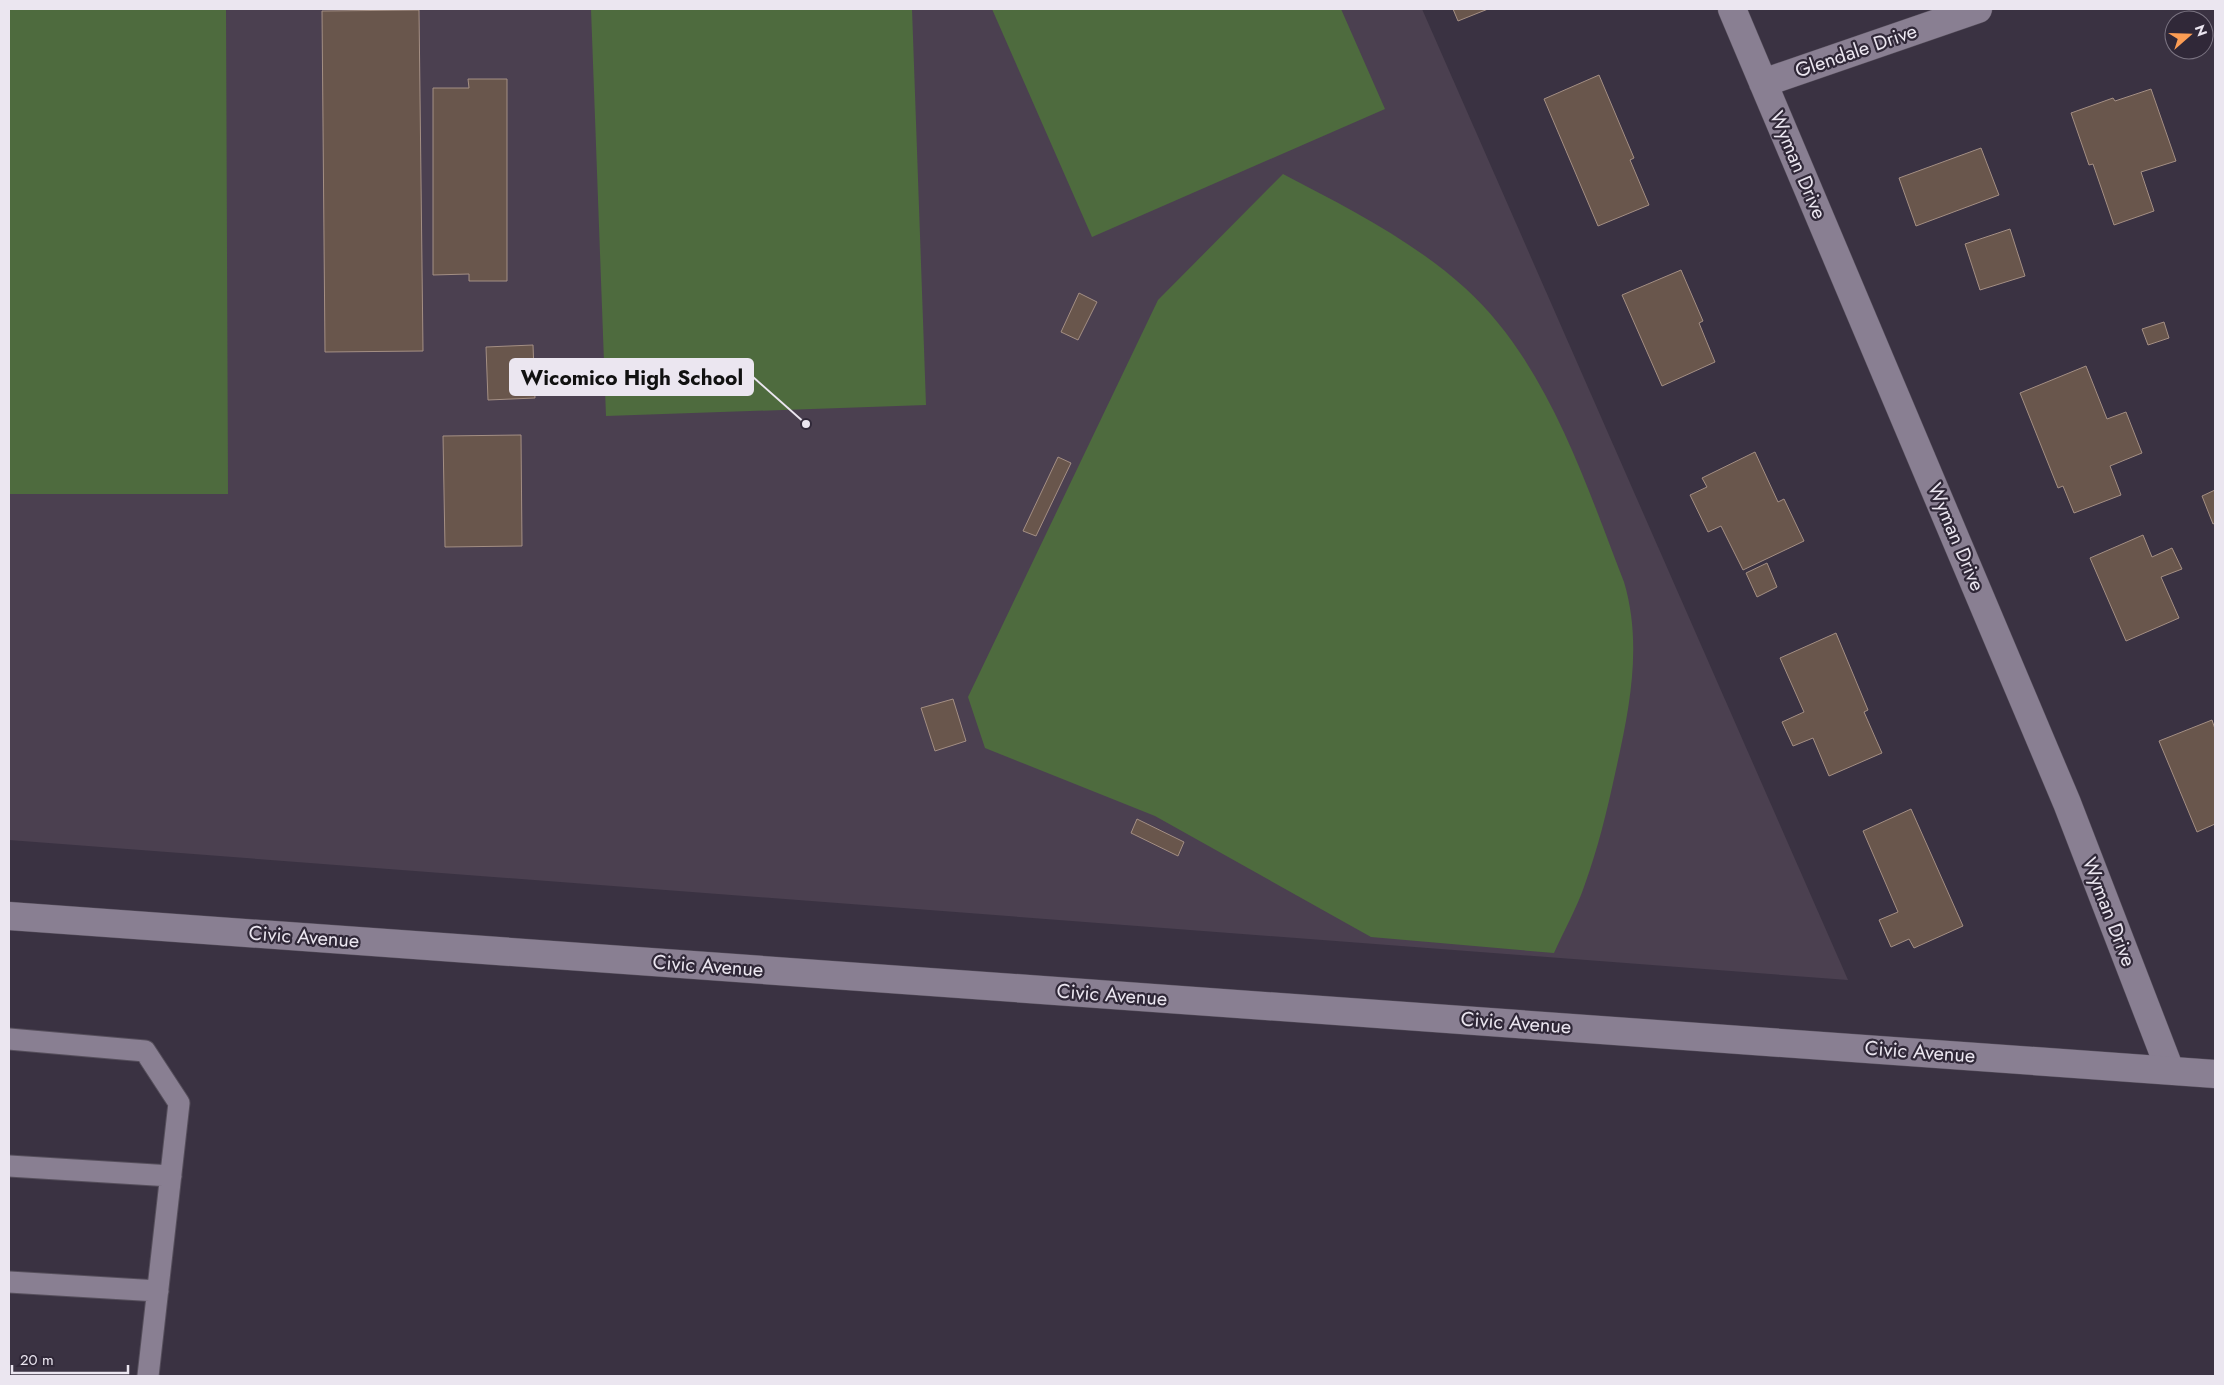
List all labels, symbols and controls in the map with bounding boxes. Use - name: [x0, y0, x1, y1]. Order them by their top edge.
- north arrow: [2164, 10, 2214, 60]
- street label: Glendale Drive: [1791, 17, 1921, 85]
- text: N: [2190, 22, 2213, 39]
- street label: Wyman Drive: [1762, 107, 1834, 223]
- callout: Wicomico High School: [510, 359, 753, 395]
- text: Wicomico High School: [521, 363, 743, 393]
- street label: Wyman Drive: [1920, 479, 1992, 595]
- street label: Wyman Drive: [2075, 853, 2143, 971]
- street label: Civic Avenue: [248, 919, 360, 955]
- street label: Civic Avenue: [652, 948, 764, 984]
- street label: Civic Avenue: [1056, 977, 1168, 1013]
- street label: Civic Avenue: [1460, 1005, 1572, 1041]
- street label: Civic Avenue: [1864, 1034, 1976, 1070]
- scale bar: [12, 1342, 129, 1374]
- text: 20 m: [20, 1349, 54, 1371]

